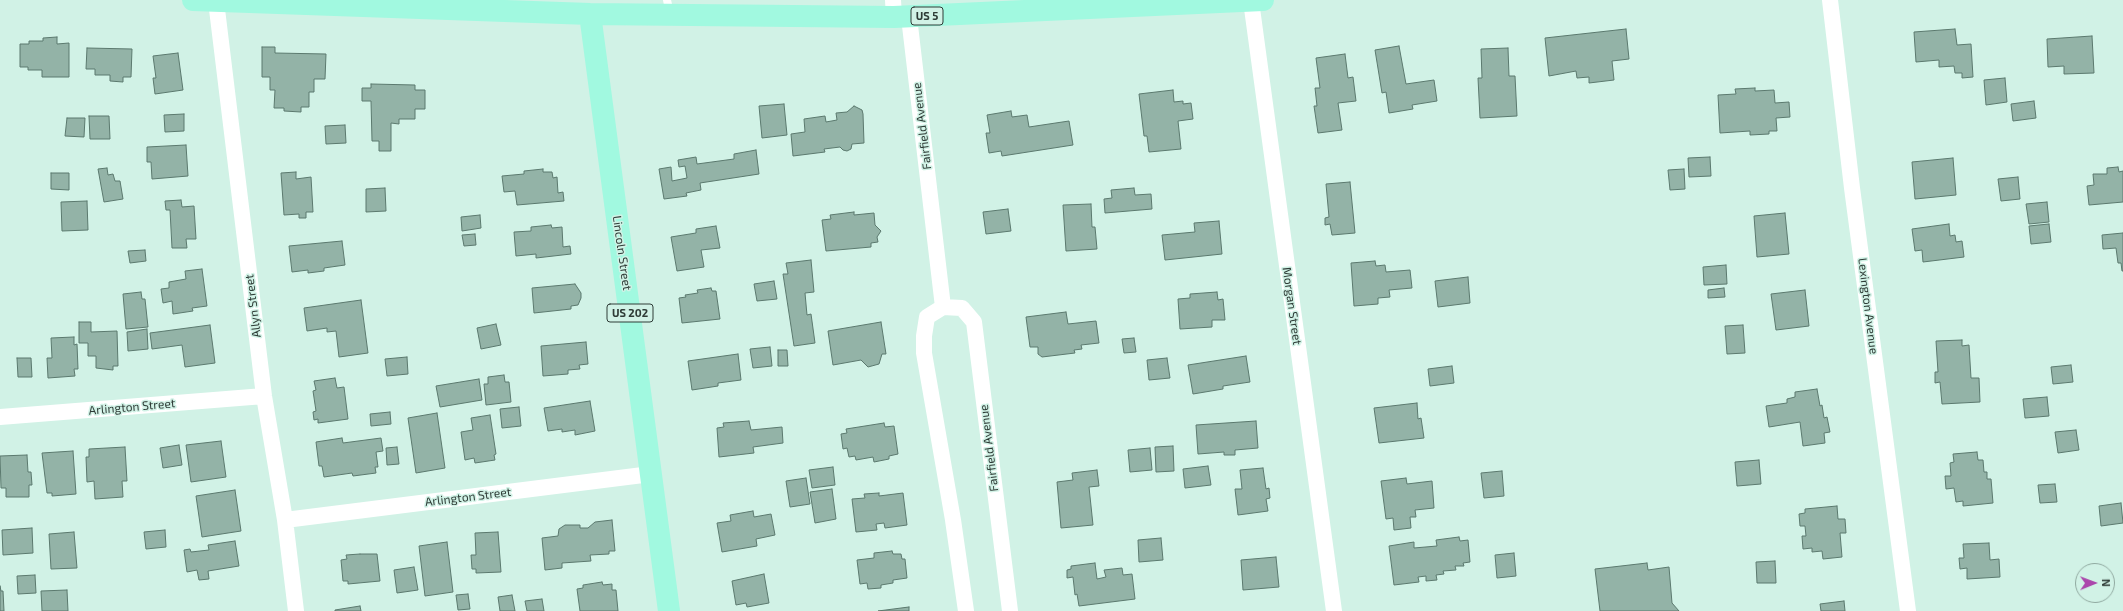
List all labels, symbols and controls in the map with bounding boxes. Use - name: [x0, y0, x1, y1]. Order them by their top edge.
- road number: US 5: [911, 7, 943, 25]
- street label: Fairfield Avenue: [910, 82, 934, 170]
- street label: Lincoln Street: [610, 215, 634, 291]
- street label: Lexington Avenue: [1855, 257, 1881, 355]
- street label: Morgan Street: [1279, 266, 1305, 346]
- street label: Allyn Street: [242, 274, 264, 338]
- road number: US 202: [607, 304, 653, 322]
- street label: Arlington Street: [88, 396, 176, 418]
- street label: Fairfield Avenue: [977, 404, 1001, 492]
- street label: Arlington Street: [424, 485, 512, 509]
- north arrow: [2075, 563, 2115, 603]
- text: N: [2100, 579, 2113, 587]

